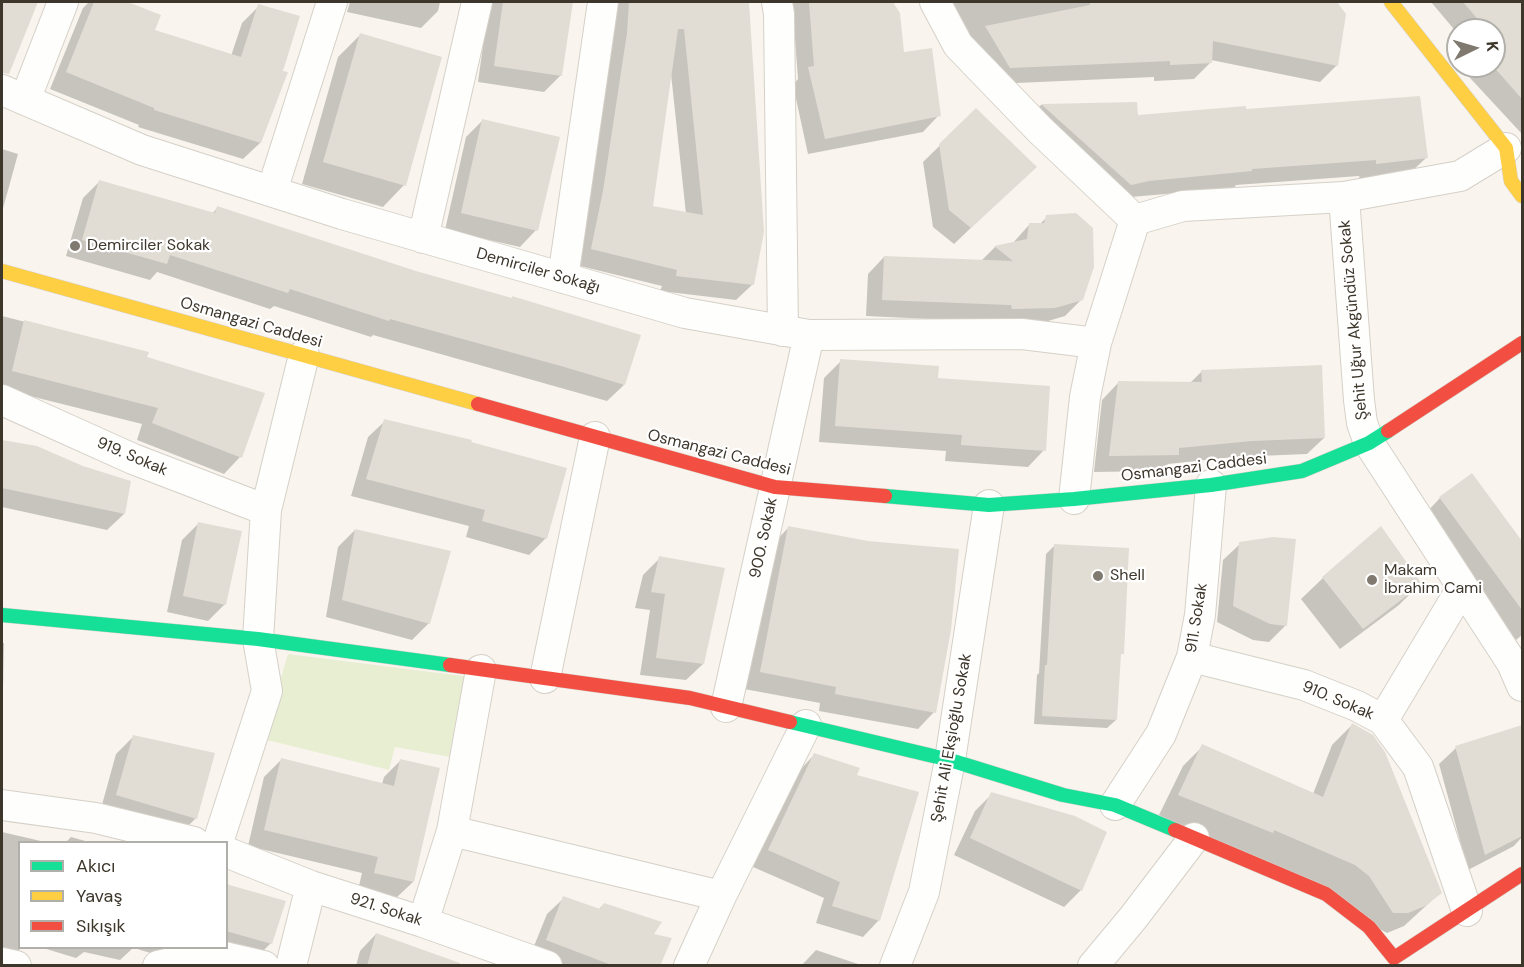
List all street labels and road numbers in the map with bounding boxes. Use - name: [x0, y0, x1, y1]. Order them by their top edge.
- street label: Şehit Uğur Akgündüz Sokak: [1336, 219, 1372, 421]
- street label: Demirciler Sokağı: [474, 244, 602, 298]
- street label: Osmangazi Caddesi: [178, 294, 324, 352]
- street label: Osmangazi Caddesi: [645, 426, 793, 480]
- street label: 919. Sokak: [94, 433, 170, 481]
- street label: Osmangazi Caddesi: [1120, 450, 1268, 486]
- street label: 900. Sokak: [746, 496, 782, 580]
- street label: 911. Sokak: [1182, 582, 1212, 654]
- street label: Şehit Ali Ekşioğlu Sokak: [928, 652, 976, 824]
- street label: 910. Sokak: [1299, 677, 1377, 725]
- street label: 921. Sokak: [347, 889, 425, 931]

